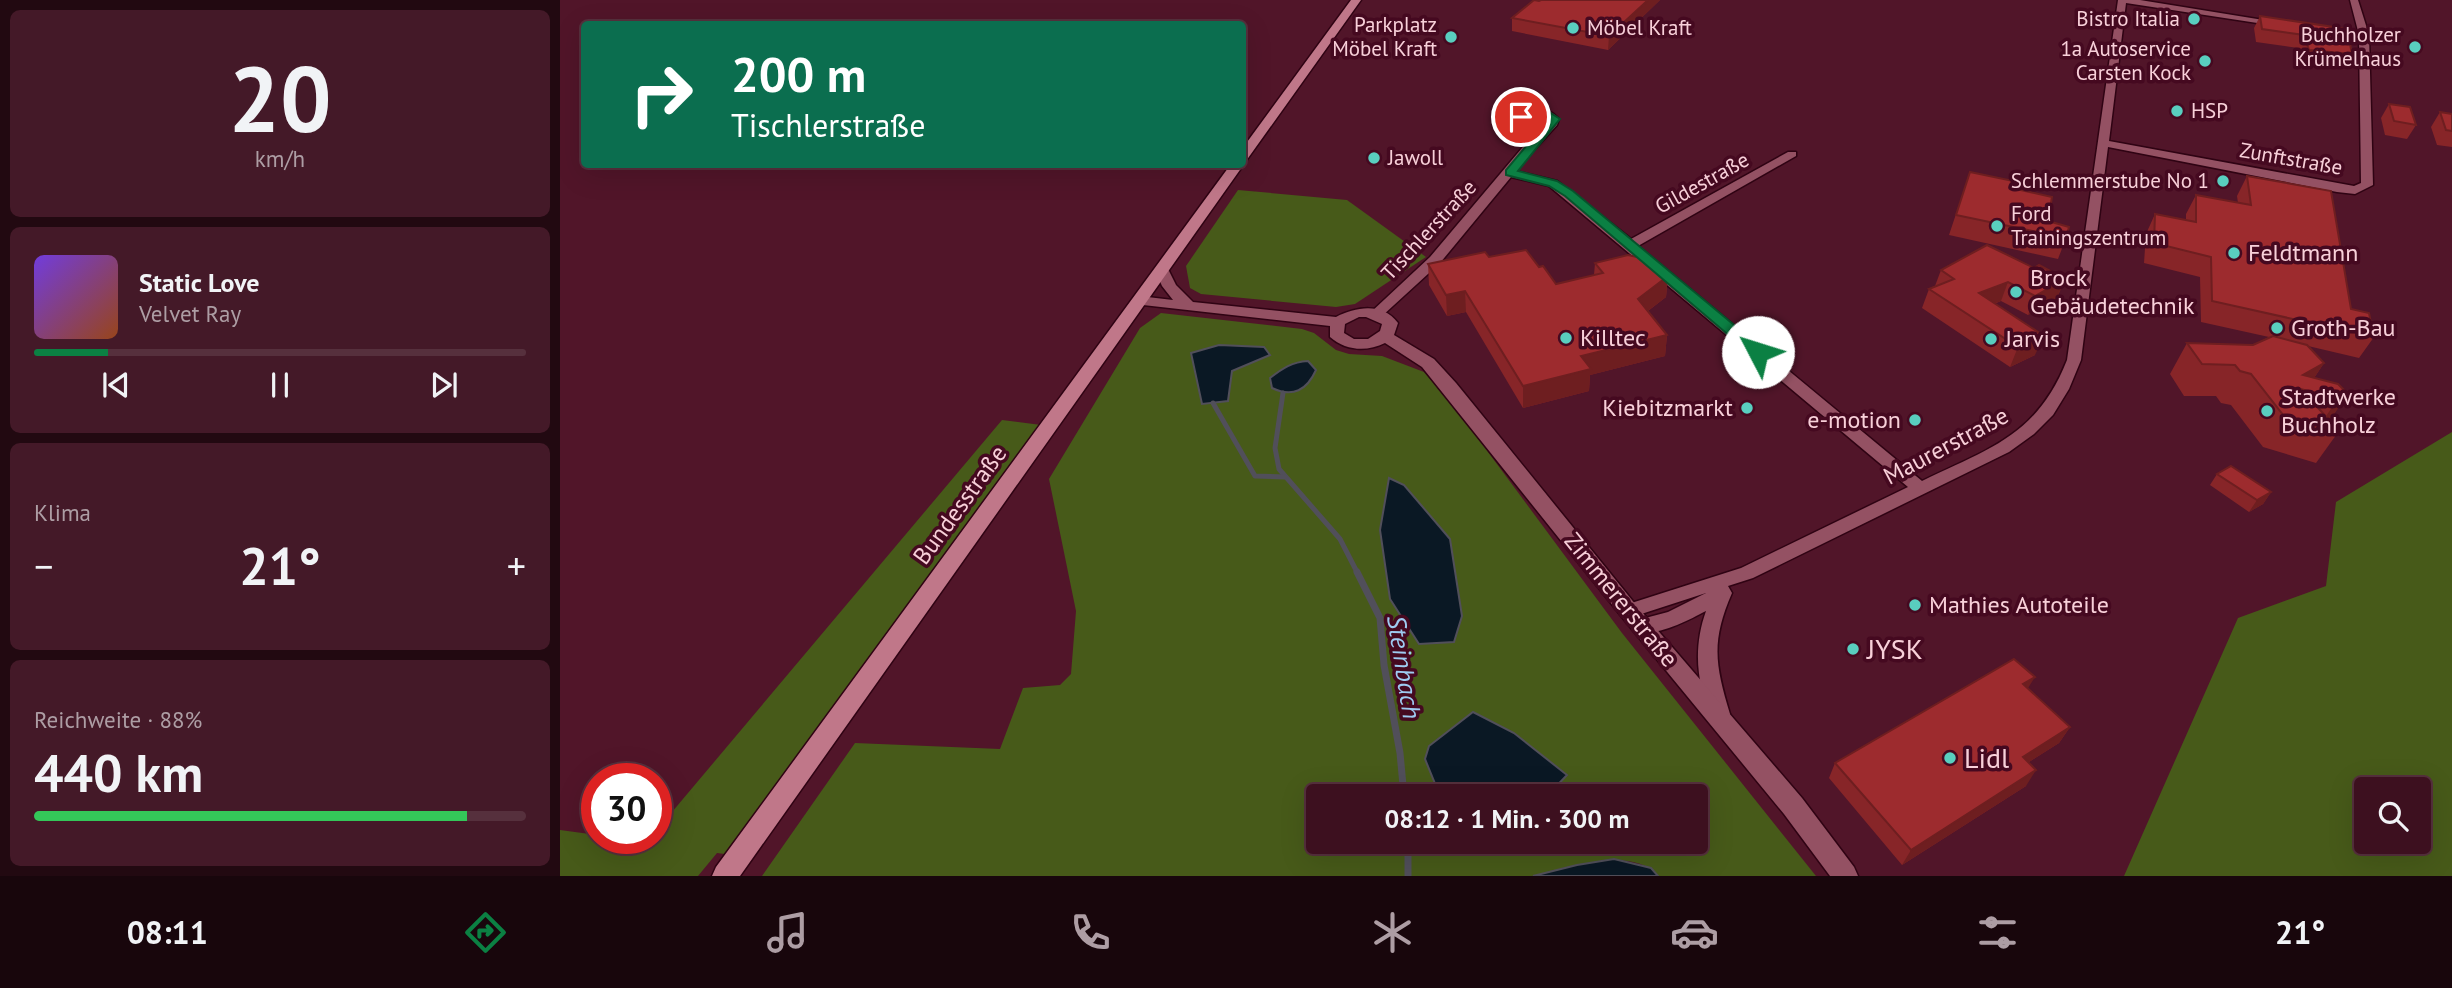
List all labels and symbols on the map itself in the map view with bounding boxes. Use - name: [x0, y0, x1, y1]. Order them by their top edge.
- place label: Bistro Italia: [2076, 5, 2180, 32]
- place label: Parkplatz Möbel Kraft: [1332, 11, 1437, 62]
- marker: Bistro Italia: [2186, 11, 2202, 27]
- place label: Möbel Kraft: [1587, 14, 1692, 41]
- marker: Möbel Kraft: [1565, 20, 1581, 36]
- place label: Buchholzer Krümelhaus: [2294, 21, 2401, 72]
- marker: Parkplatz Möbel Kraft: [1443, 29, 1459, 45]
- place label: 1a Autoservice Carsten Kock: [2060, 35, 2191, 86]
- marker: Buchholzer Krümelhaus: [2407, 39, 2423, 55]
- marker: 1a Autoservice Carsten Kock: [2197, 53, 2213, 69]
- pin: [1491, 87, 1551, 147]
- place label: HSP: [2191, 97, 2228, 124]
- marker: HSP: [2169, 103, 2185, 119]
- street label: Zunftstraße: [2238, 136, 2345, 181]
- place label: Jawoll: [1387, 144, 1443, 171]
- street label: Gildestraße: [1650, 146, 1753, 219]
- marker: Jawoll: [1366, 150, 1382, 166]
- place label: Schlemmerstube No 1: [2011, 167, 2209, 194]
- marker: Schlemmerstube No 1: [2215, 173, 2231, 189]
- street label: Tischlerstraße: [1375, 174, 1482, 286]
- place label: Ford Trainingszentrum: [2011, 200, 2166, 251]
- marker: Ford Trainingszentrum: [1989, 218, 2005, 234]
- place label: Feldtmann: [2248, 237, 2358, 268]
- marker: Feldtmann: [2226, 245, 2242, 261]
- place label: Brock Gebäudetechnik: [2030, 262, 2195, 321]
- marker: Brock Gebäudetechnik: [2008, 284, 2024, 300]
- place label: Groth-Bau: [2291, 312, 2395, 343]
- position arrow: [1721, 315, 1795, 389]
- marker: Groth-Bau: [2269, 320, 2285, 336]
- place label: Killtec: [1580, 322, 1646, 353]
- place label: Jarvis: [2004, 323, 2060, 354]
- marker: Killtec: [1558, 330, 1574, 346]
- marker: Jarvis: [1983, 331, 1999, 347]
- place label: Stadtwerke Buchholz: [2281, 381, 2396, 440]
- place label: Kiebitzmarkt: [1602, 392, 1733, 423]
- marker: Kiebitzmarkt: [1739, 400, 1755, 416]
- street label: Maurerstraße: [1878, 400, 2014, 491]
- marker: Stadtwerke Buchholz: [2259, 403, 2275, 419]
- place label: e-motion: [1807, 404, 1901, 435]
- marker: e-motion: [1907, 412, 1923, 428]
- street label: Bundesstraße: [906, 439, 1013, 570]
- street label: Zimmererstraße: [1558, 526, 1685, 673]
- place label: Mathies Autoteile: [1929, 589, 2109, 620]
- marker: Mathies Autoteile: [1907, 597, 1923, 613]
- water label: Steinbach: [1380, 613, 1429, 721]
- place label: JYSK: [1866, 630, 1923, 667]
- marker: JYSK: [1845, 641, 1861, 657]
- place label: Lidl: [1964, 739, 2009, 776]
- marker: Lidl: [1942, 750, 1958, 766]
- speed limit sign: 30: [581, 763, 672, 854]

